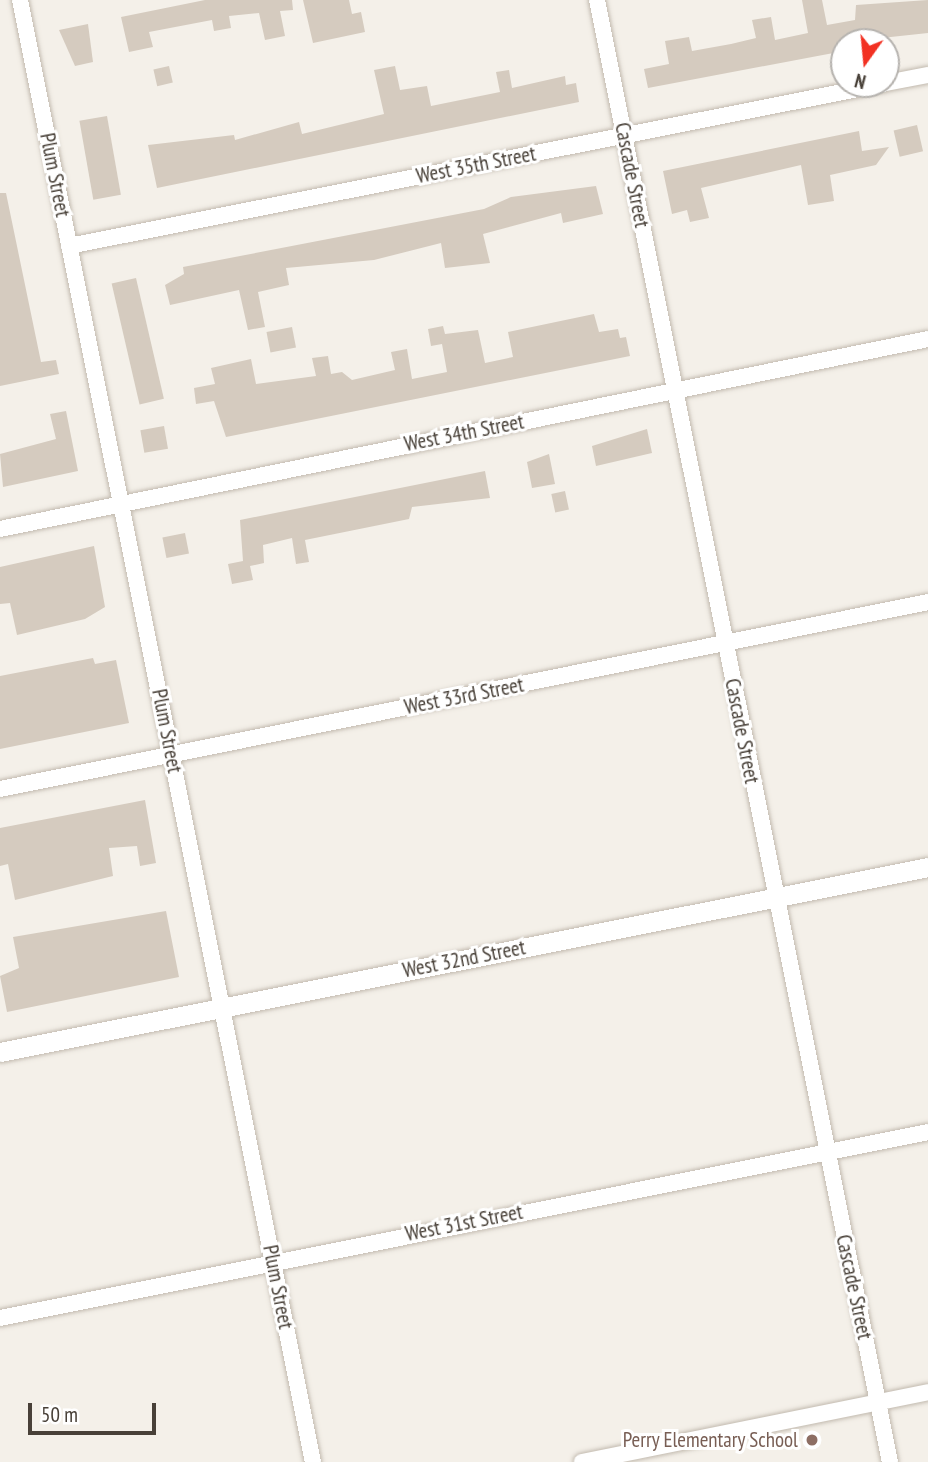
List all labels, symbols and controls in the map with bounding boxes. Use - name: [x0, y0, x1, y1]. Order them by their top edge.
- north arrow: [830, 28, 900, 98]
- text: N: [852, 68, 868, 94]
- street label: Cascade Street: [609, 120, 655, 230]
- street label: Plum Street: [35, 131, 75, 219]
- street label: West 35th Street: [414, 141, 538, 189]
- street label: West 34th Street: [402, 409, 526, 457]
- street label: West 33rd Street: [402, 672, 526, 720]
- street label: Cascade Street: [719, 676, 765, 786]
- street label: Plum Street: [147, 687, 187, 775]
- street label: West 32nd Street: [400, 935, 528, 983]
- street label: West 31st Street: [403, 1199, 525, 1247]
- street label: Cascade Street: [831, 1232, 877, 1342]
- street label: Plum Street: [258, 1243, 298, 1331]
- scale bar: [32, 1388, 159, 1432]
- text: 50 m: [41, 1401, 78, 1428]
- place label: Perry Elementary School: [621, 1427, 798, 1453]
- marker: Perry Elementary School: [804, 1432, 820, 1448]

